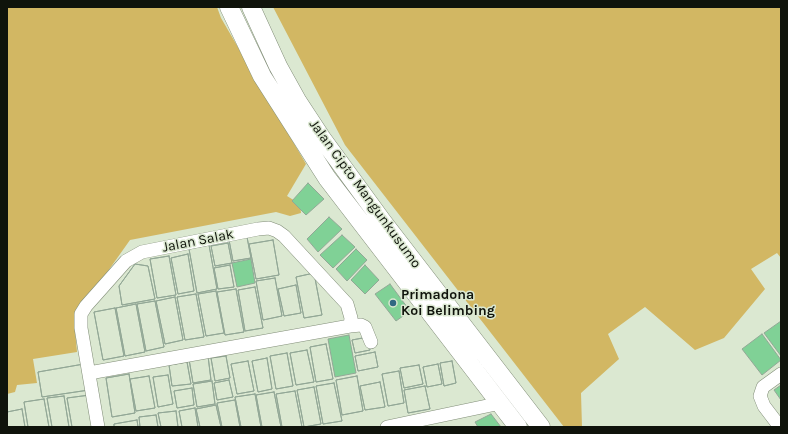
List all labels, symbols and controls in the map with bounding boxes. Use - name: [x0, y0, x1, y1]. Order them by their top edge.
- street label: Jalan Cipto Mangunkusumo: [305, 116, 425, 272]
- street label: Jalan Salak: [161, 226, 235, 256]
- place label: Primadona Koi Belimbing: [401, 287, 495, 320]
- marker: Primadona Koi Belimbing: [388, 298, 398, 308]

